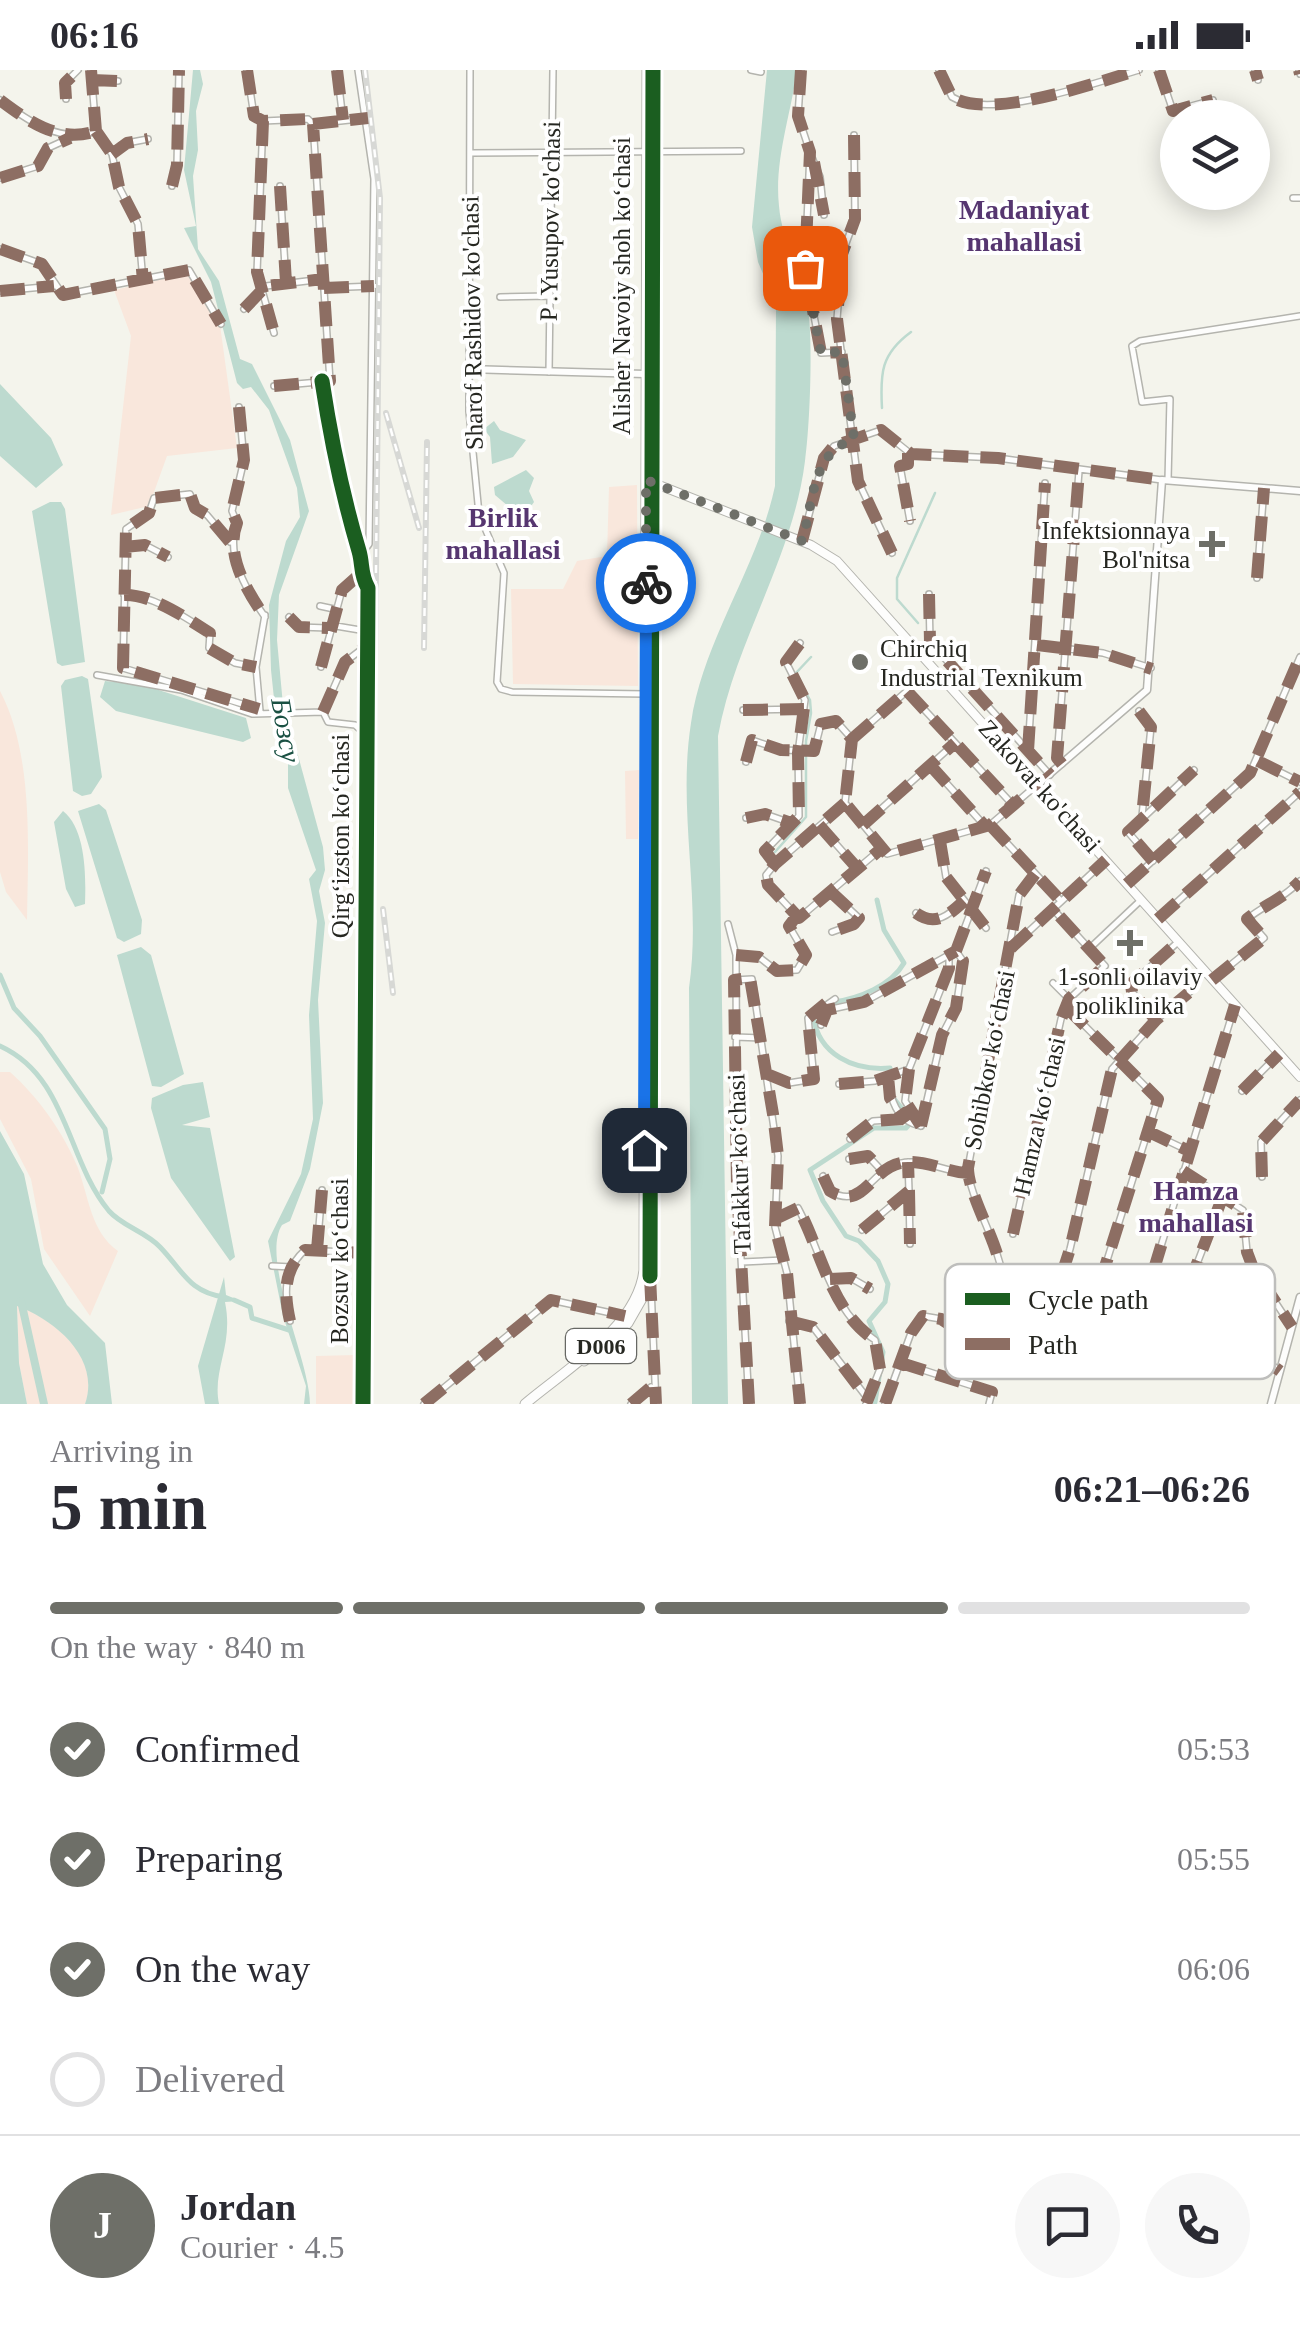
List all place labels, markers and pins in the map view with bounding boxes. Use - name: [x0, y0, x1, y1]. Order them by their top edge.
- pin: [763, 226, 848, 311]
- place label: Infektsionnaya Bol'nitsa: [1041, 517, 1190, 573]
- marker: Infektsionnaya Bol'nitsa: [1199, 531, 1225, 557]
- place label: Chirchiq Industrial Texnikum: [880, 635, 1083, 691]
- marker: Chirchiq Industrial Texnikum: [849, 651, 871, 673]
- marker: 1-sonli oilaviy poliklinika: [1117, 930, 1143, 956]
- place label: 1-sonli oilaviy poliklinika: [1057, 963, 1203, 1019]
- pin: [602, 1108, 687, 1193]

